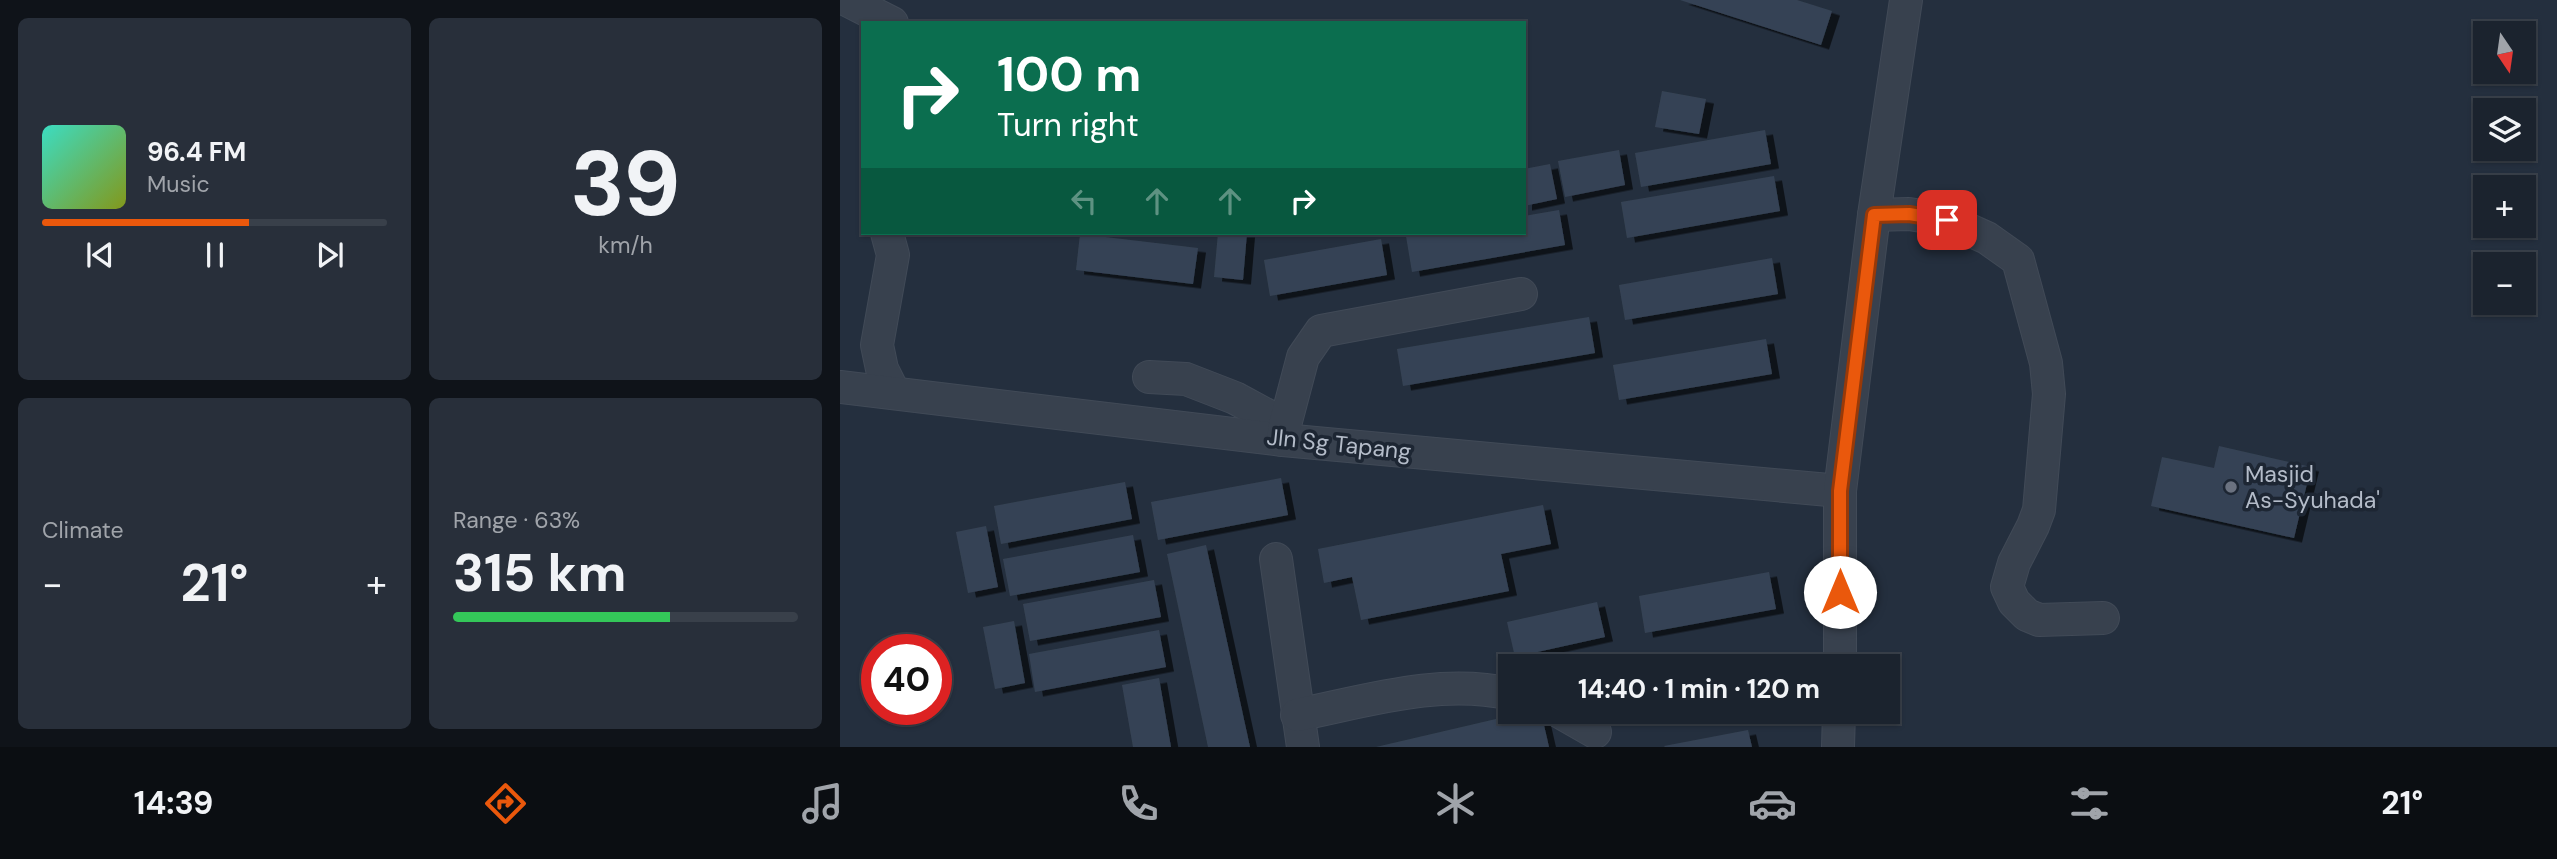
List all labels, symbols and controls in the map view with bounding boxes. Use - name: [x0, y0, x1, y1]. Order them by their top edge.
- north arrow: [2473, 21, 2536, 84]
- map controls: [2473, 21, 2536, 315]
- text: 100 m: [997, 42, 1141, 106]
- icon: right: [882, 49, 973, 140]
- button: layers: [2473, 98, 2536, 161]
- text: Turn right: [997, 104, 1139, 146]
- text: 39: [570, 125, 681, 243]
- text: 96.4 FM: [147, 135, 246, 169]
- text: Music: [147, 169, 210, 199]
- button: +: [2473, 175, 2536, 238]
- icon: left: [1065, 182, 1103, 220]
- icon: ahead: [1138, 182, 1176, 220]
- icon: ahead: [1211, 182, 1249, 220]
- icon: right: [1284, 182, 1322, 220]
- pin: [1917, 190, 1977, 250]
- icon: arrive: [1928, 201, 1966, 239]
- text: km/h: [598, 230, 653, 260]
- icon: previous: [81, 236, 119, 274]
- icon: pause: [196, 236, 234, 274]
- icon: next: [311, 236, 349, 274]
- button: −: [2473, 252, 2536, 315]
- street label: Jln Sg Tapang: [1265, 422, 1413, 467]
- place label: Masjid As-Syuhada': [2245, 459, 2380, 515]
- marker: Masjid As-Syuhada': [2223, 479, 2239, 495]
- text: Range · 63%: [453, 505, 580, 535]
- text: Climate: [42, 515, 124, 545]
- text: 315 km: [453, 539, 626, 607]
- text: 21°: [181, 549, 248, 617]
- position arrow: [1803, 555, 1877, 629]
- text: −: [42, 559, 63, 609]
- text: +: [366, 559, 387, 609]
- speed limit sign: 40: [861, 634, 952, 725]
- text: 14:40 · 1 min · 120 m: [1578, 672, 1820, 706]
- icon: directions: [481, 779, 530, 828]
- icon: music: [798, 779, 847, 828]
- icon: phone: [1114, 779, 1163, 828]
- icon: climate: [1431, 779, 1480, 828]
- icon: car: [1748, 779, 1797, 828]
- icon: filters: [2065, 779, 2114, 828]
- text: 14:39: [134, 782, 213, 824]
- text: 21°: [2381, 782, 2423, 824]

